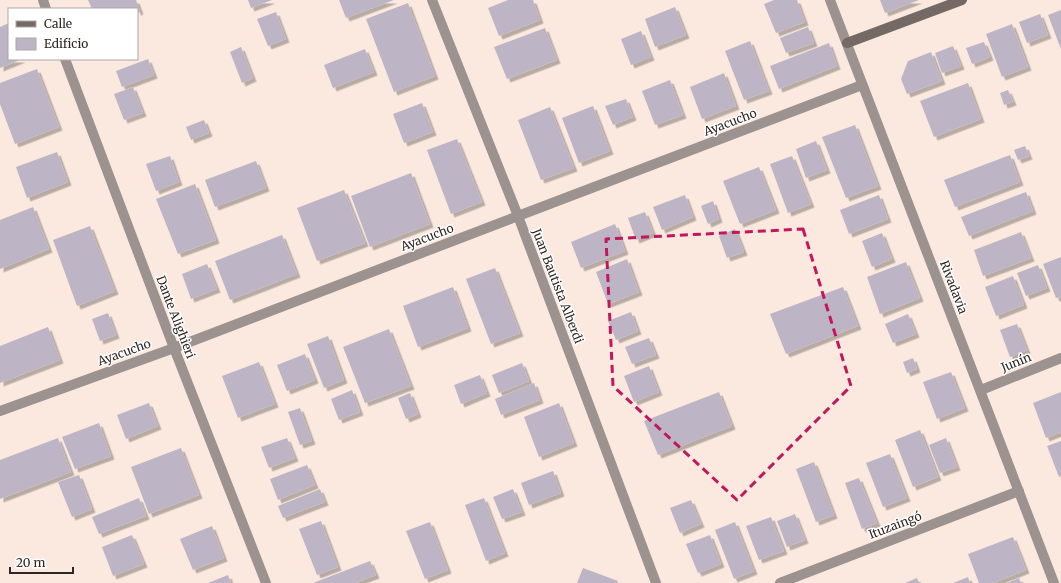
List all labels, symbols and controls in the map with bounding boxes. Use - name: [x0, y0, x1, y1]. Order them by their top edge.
- legend: [8, 8, 138, 60]
- text: Calle: [44, 16, 72, 31]
- text: Edificio: [44, 36, 88, 51]
- street label: Ayacucho: [701, 105, 759, 139]
- street label: Ayacucho: [398, 220, 456, 254]
- street label: Juan Bautista Alberdi: [529, 226, 587, 346]
- street label: Rivadavia: [937, 258, 971, 316]
- street label: Dante Alighieri: [153, 274, 199, 361]
- street label: Ayacucho: [94, 335, 153, 369]
- street label: Junín: [998, 349, 1033, 375]
- street label: Ituzaingó: [866, 508, 924, 542]
- scale bar: [10, 549, 73, 575]
- text: 20 m: [16, 555, 45, 570]

